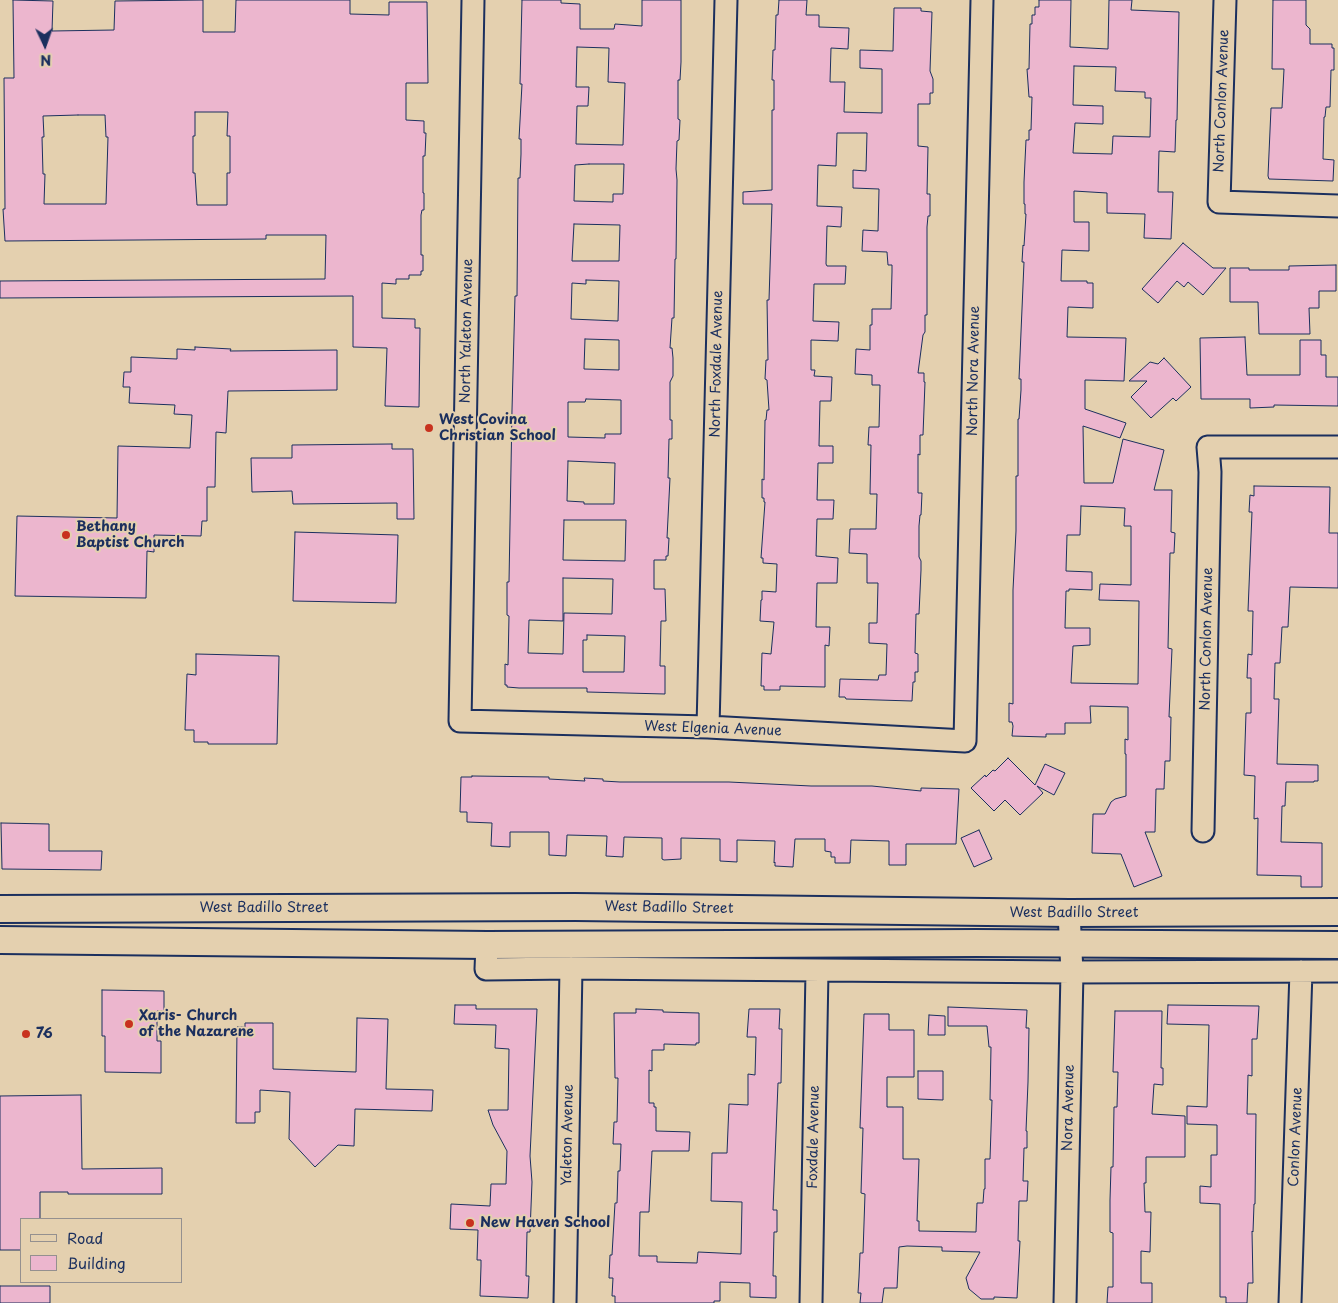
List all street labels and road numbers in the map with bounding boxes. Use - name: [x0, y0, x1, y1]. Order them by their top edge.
- street label: North Conlon Avenue: [1211, 29, 1233, 173]
- street label: North Yaleton Avenue: [457, 258, 477, 404]
- street label: North Foxdale Avenue: [707, 290, 727, 438]
- street label: North Nora Avenue: [964, 306, 984, 436]
- street label: North Conlon Avenue: [1197, 567, 1217, 711]
- street label: West Elgenia Avenue: [644, 718, 782, 740]
- street label: West Badillo Street: [604, 898, 734, 918]
- street label: West Badillo Street: [200, 900, 328, 916]
- street label: West Badillo Street: [1010, 905, 1138, 921]
- street label: Nora Avenue: [1060, 1065, 1078, 1151]
- street label: Yaleton Avenue: [559, 1084, 577, 1186]
- street label: Foxdale Avenue: [805, 1085, 823, 1189]
- street label: Conlon Avenue: [1286, 1087, 1306, 1187]

